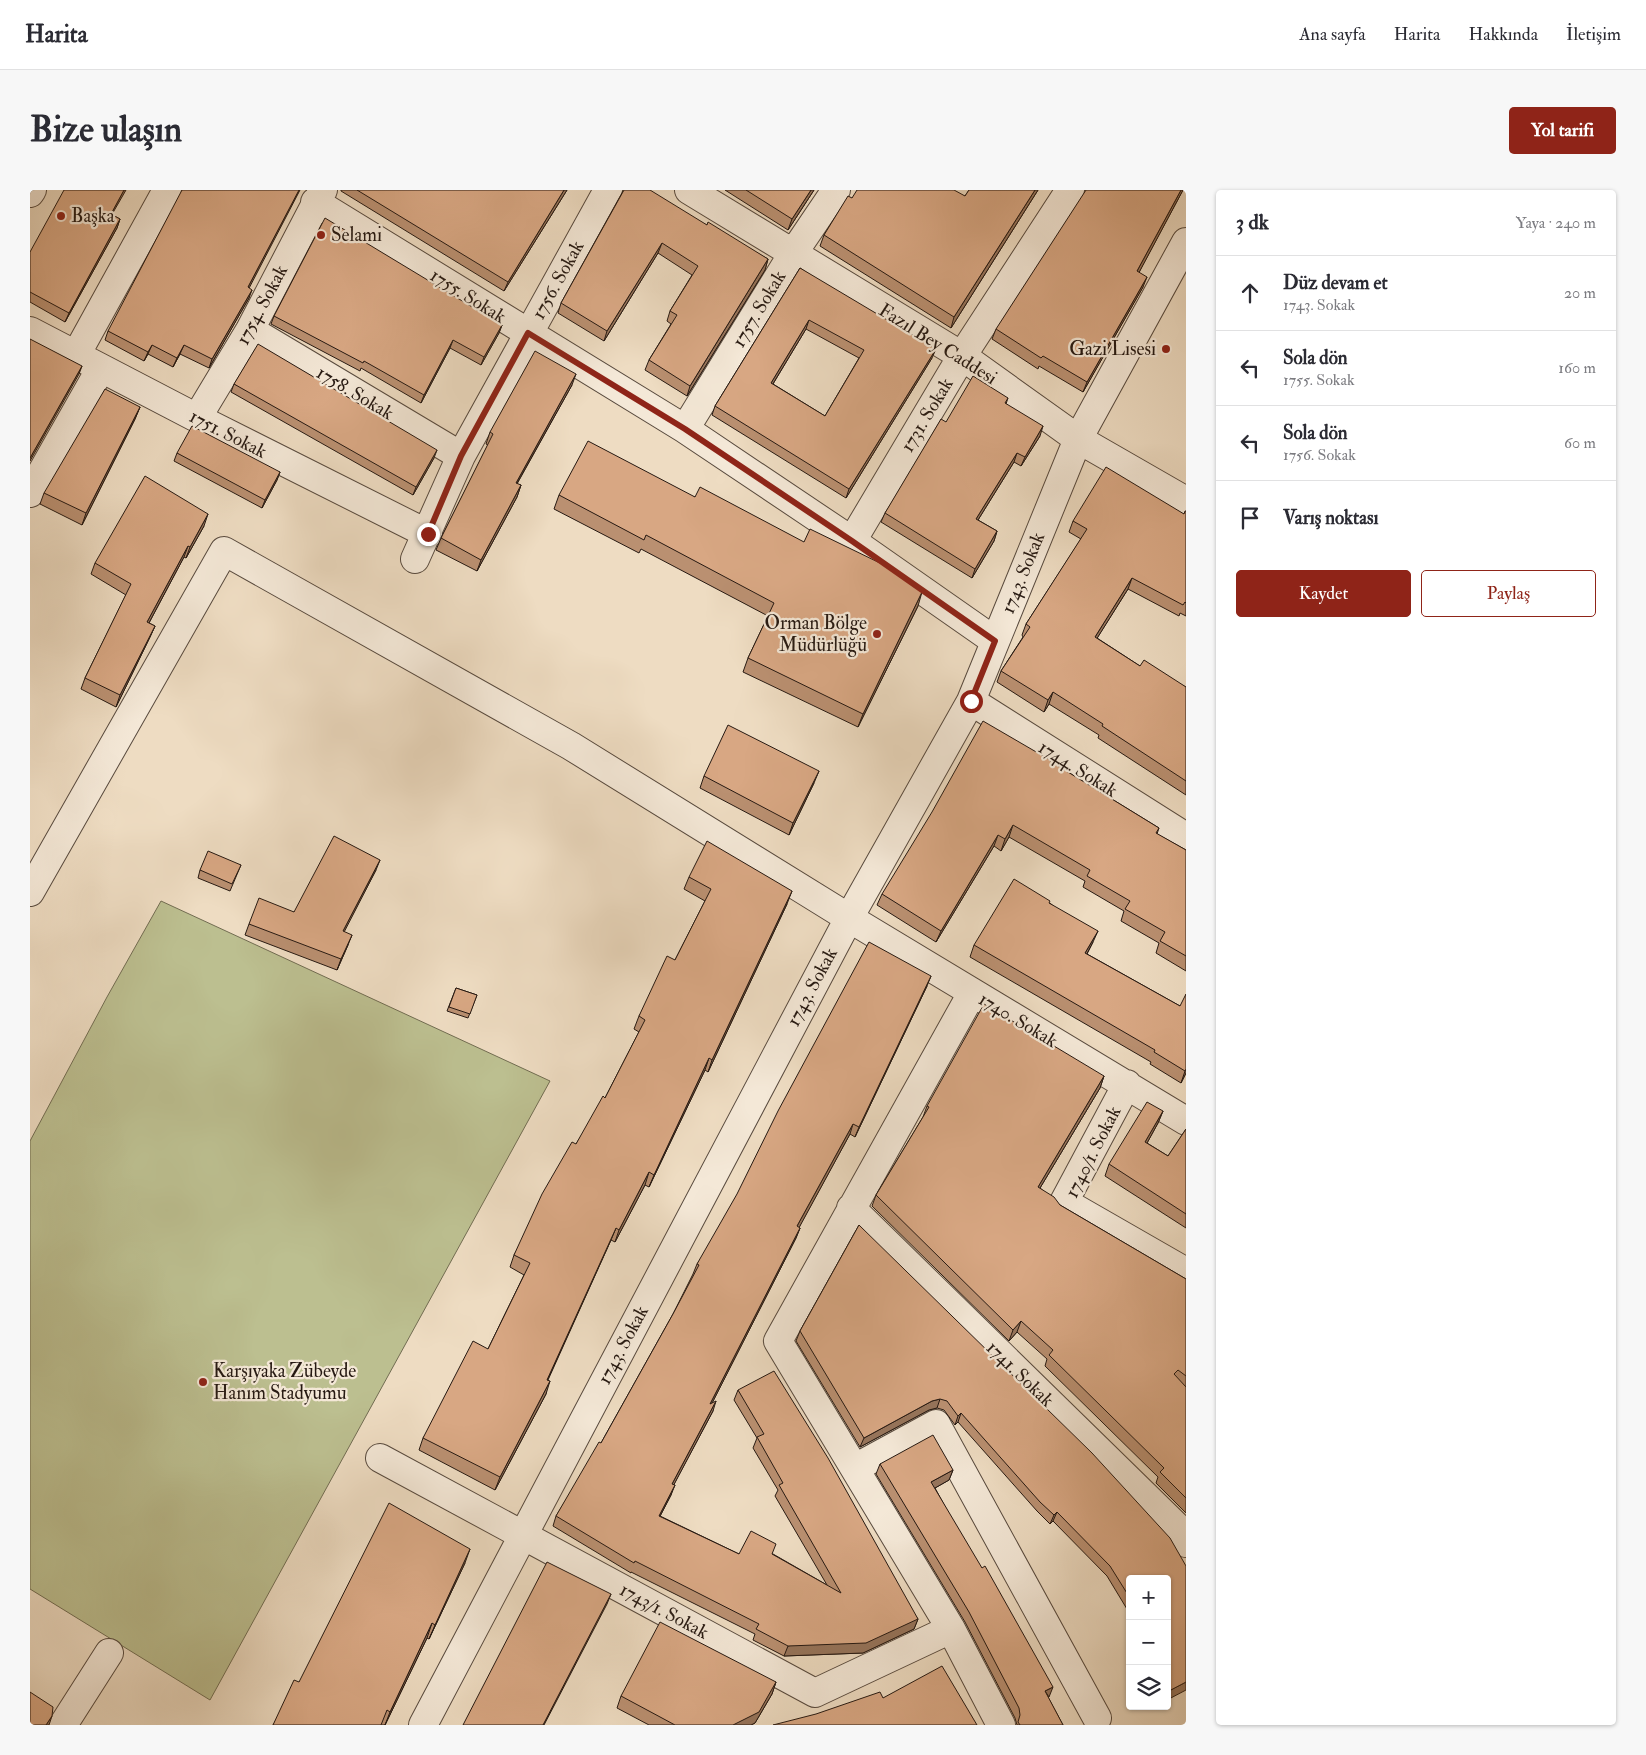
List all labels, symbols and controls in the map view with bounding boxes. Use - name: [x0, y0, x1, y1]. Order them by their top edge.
- text: Harita: [25, 19, 88, 50]
- text: Ana sayfa: [1299, 23, 1366, 46]
- text: Harita: [1394, 23, 1441, 46]
- text: Hakkında: [1469, 23, 1538, 46]
- text: İletişim: [1566, 23, 1621, 46]
- button: Yol tarifi: [1509, 107, 1616, 154]
- text: Bize ulaşın: [30, 108, 182, 152]
- place label: Başka: [71, 204, 115, 228]
- text: 3 dk: [1236, 209, 1269, 236]
- marker: Başka: [55, 210, 67, 222]
- text: Yaya · 240 m: [1516, 213, 1596, 233]
- place label: Selami: [331, 223, 382, 247]
- marker: Selami: [315, 229, 327, 241]
- street label: 1756. Sokak: [527, 236, 589, 324]
- street label: 1754. Sokak: [231, 261, 293, 349]
- street label: 1755. Sokak: [426, 263, 510, 329]
- street label: 1757. Sokak: [727, 266, 791, 352]
- text: Düz devam et: [1283, 271, 1388, 295]
- icon: ahead: [1236, 279, 1264, 307]
- text: 20 m: [1564, 283, 1596, 303]
- text: 1743. Sokak: [1283, 295, 1355, 315]
- street label: Fazıl Bey Caddesi: [874, 298, 1002, 390]
- place label: Gazi Lisesi: [1069, 337, 1156, 361]
- marker: Gazi Lisesi: [1160, 343, 1172, 355]
- text: Sola dön: [1283, 346, 1348, 370]
- icon: left: [1236, 354, 1264, 382]
- text: 160 m: [1558, 358, 1596, 378]
- street label: 1758. Sokak: [312, 361, 398, 425]
- text: 1755. Sokak: [1283, 370, 1355, 390]
- street label: 1731. Sokak: [895, 373, 959, 457]
- street label: 1751. Sokak: [185, 404, 271, 464]
- text: Sola dön: [1283, 421, 1348, 445]
- icon: left: [1236, 429, 1264, 457]
- text: 60 m: [1564, 433, 1596, 453]
- text: 1756. Sokak: [1283, 445, 1356, 465]
- icon: arrive: [1236, 504, 1264, 532]
- text: Varış noktası: [1283, 506, 1379, 530]
- route end: [417, 523, 440, 546]
- street label: 1743. Sokak: [996, 529, 1050, 617]
- button: Kaydet: [1236, 570, 1411, 617]
- button: Paylaş: [1421, 570, 1596, 617]
- place label: Orman Bölge Müdürlüğü: [764, 611, 867, 657]
- marker: Orman Bölge Müdürlüğü: [871, 628, 883, 640]
- route start: [960, 690, 983, 713]
- street label: 1744. Sokak: [1034, 735, 1122, 803]
- street label: 1743. Sokak: [781, 944, 843, 1030]
- street label: 1740. Sokak: [974, 987, 1062, 1053]
- street label: 1740/1. Sokak: [1060, 1102, 1126, 1202]
- street label: 1743. Sokak: [592, 1302, 654, 1388]
- street label: 1741. Sokak: [981, 1336, 1059, 1412]
- place label: Karşıyaka Zübeyde Hanım Stadyumu: [213, 1359, 356, 1405]
- marker: Karşıyaka Zübeyde Hanım Stadyumu: [197, 1376, 209, 1388]
- map controls: [1126, 1575, 1171, 1710]
- button: +: [1126, 1575, 1171, 1620]
- street label: 1743/1. Sokak: [615, 1578, 713, 1644]
- button: −: [1126, 1620, 1171, 1665]
- button: layers: [1126, 1665, 1171, 1710]

